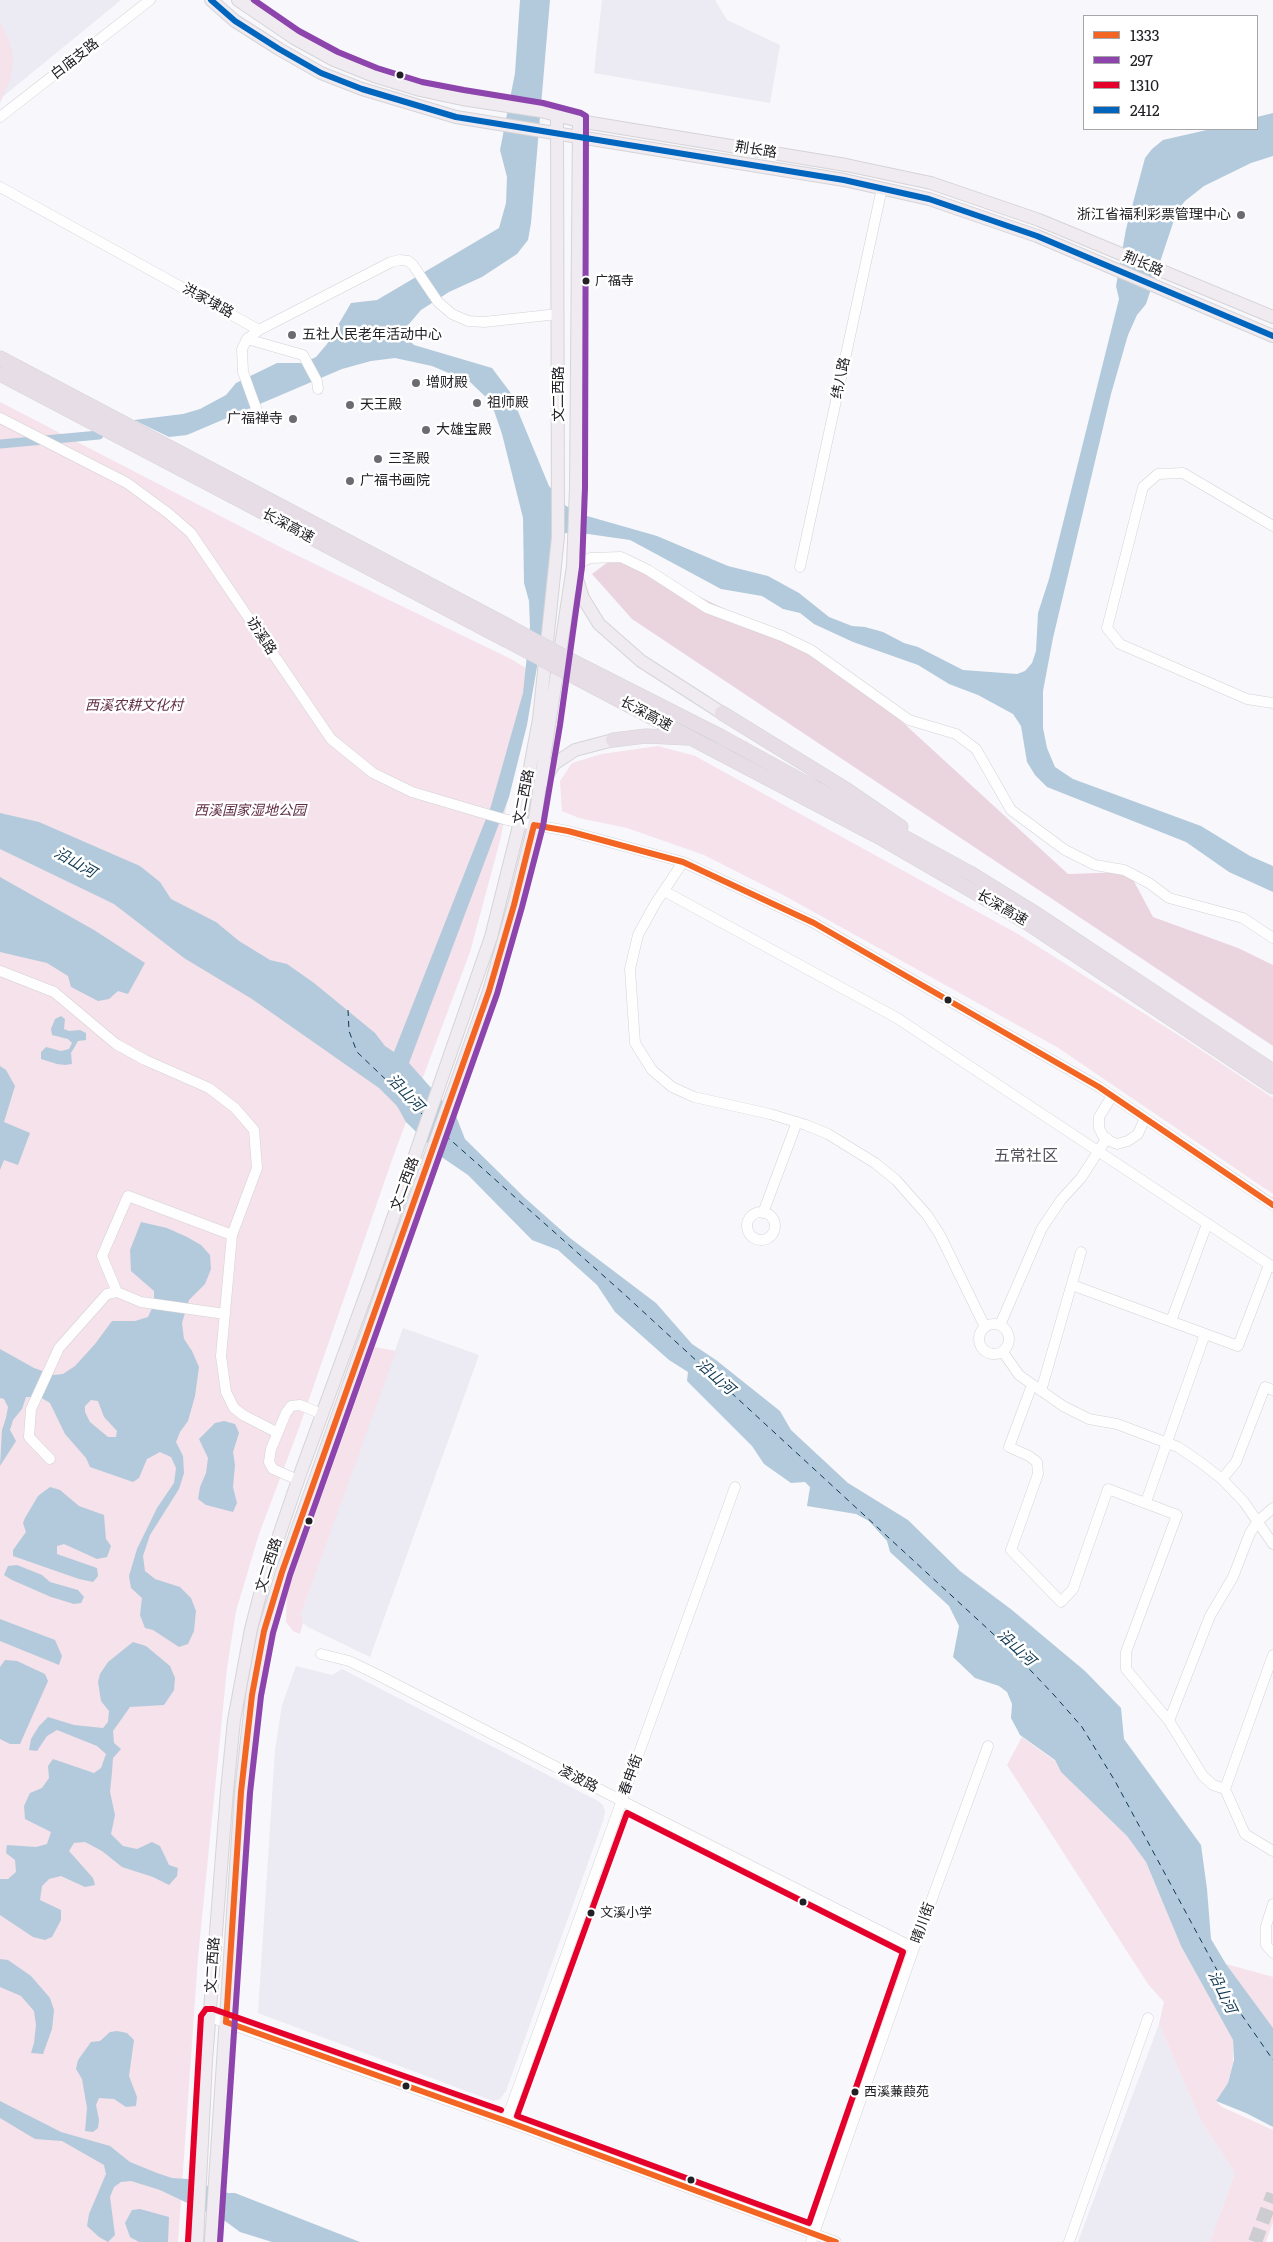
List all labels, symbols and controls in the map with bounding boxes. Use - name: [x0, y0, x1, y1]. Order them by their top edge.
- legend: [1083, 15, 1258, 130]
- text: 1333: [1130, 23, 1160, 46]
- street label: 白庙支路: [48, 35, 102, 83]
- text: 297: [1130, 48, 1153, 71]
- unlabelled marker: [395, 70, 405, 80]
- text: 1310: [1130, 73, 1159, 96]
- text: 2412: [1130, 98, 1160, 121]
- street label: 荆长路: [734, 138, 778, 162]
- place label: 浙江省福利彩票管理中心: [1077, 207, 1231, 223]
- marker: 浙江省福利彩票管理中心: [1235, 209, 1247, 221]
- street label: 荆长路: [1120, 248, 1166, 280]
- place label: 广福寺: [595, 273, 634, 289]
- marker: 广福寺: [581, 276, 591, 286]
- street label: 洪家埭路: [179, 280, 237, 322]
- place label: 五社人民老年活动中心: [302, 327, 442, 343]
- marker: 五社人民老年活动中心: [286, 329, 298, 341]
- street label: 纬八路: [828, 356, 854, 400]
- street label: 文二西路: [551, 366, 567, 422]
- place label: 增财殿: [426, 375, 468, 391]
- marker: 增财殿: [410, 377, 422, 389]
- place label: 祖师殿: [487, 395, 529, 411]
- place label: 天王殿: [360, 397, 402, 413]
- marker: 祖师殿: [471, 397, 483, 409]
- marker: 天王殿: [344, 399, 356, 411]
- place label: 广福禅寺: [227, 411, 283, 427]
- marker: 广福禅寺: [287, 413, 299, 425]
- place label: 大雄宝殿: [436, 422, 492, 438]
- marker: 大雄宝殿: [420, 424, 432, 436]
- place label: 三圣殿: [388, 451, 430, 467]
- marker: 三圣殿: [372, 453, 384, 465]
- place label: 广福书画院: [360, 473, 430, 489]
- marker: 广福书画院: [344, 475, 356, 487]
- street label: 长深高速: [259, 505, 317, 547]
- street label: 访溪路: [243, 614, 279, 658]
- street label: 长深高速: [617, 693, 675, 735]
- park label: 西溪农耕文化村: [85, 698, 183, 714]
- street label: 文二西路: [510, 768, 538, 826]
- park label: 西溪国家湿地公园: [194, 803, 306, 819]
- water label: 沿山河: [51, 844, 99, 882]
- street label: 长深高速: [974, 887, 1030, 929]
- unlabelled marker: [943, 995, 953, 1005]
- water label: 沿山河: [383, 1071, 427, 1115]
- district label: 五常社区: [994, 1146, 1058, 1166]
- street label: 文二西路: [388, 1155, 422, 1213]
- water label: 沿山河: [692, 1355, 738, 1399]
- unlabelled marker: [304, 1516, 314, 1526]
- street label: 文二西路: [252, 1536, 286, 1594]
- water label: 沿山河: [993, 1626, 1039, 1670]
- street label: 春申街: [616, 1752, 646, 1798]
- street label: 凌波路: [555, 1762, 601, 1796]
- unlabelled marker: [798, 1897, 808, 1907]
- street label: 晴川街: [908, 1900, 938, 1946]
- place label: 文溪小学: [600, 1905, 652, 1921]
- marker: 文溪小学: [586, 1908, 596, 1918]
- street label: 文二西路: [203, 1936, 223, 1994]
- water label: 沿山河: [1204, 1968, 1240, 2016]
- unlabelled marker: [401, 2081, 411, 2091]
- place label: 西溪蒹葭苑: [864, 2084, 929, 2100]
- marker: 西溪蒹葭苑: [850, 2087, 860, 2097]
- unlabelled marker: [686, 2175, 696, 2185]

